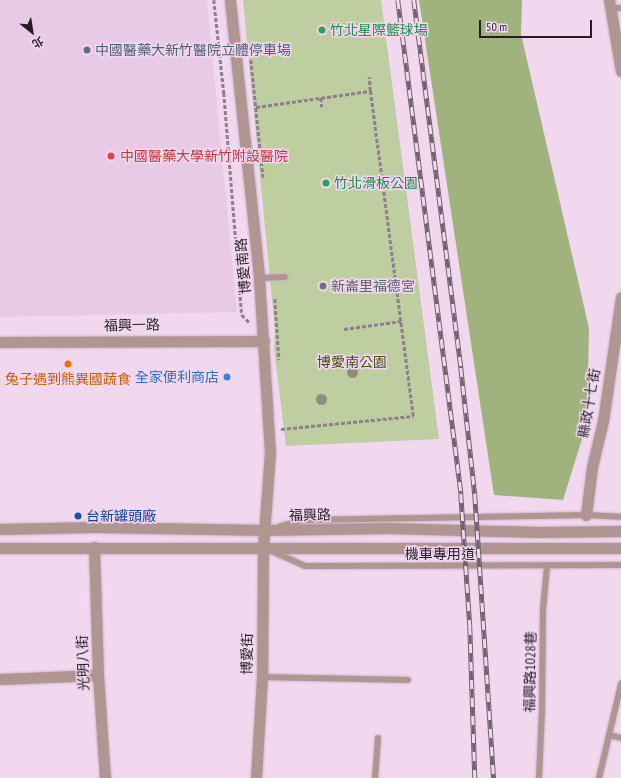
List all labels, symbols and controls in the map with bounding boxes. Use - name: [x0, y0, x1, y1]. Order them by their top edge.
- north arrow: [12, 12, 52, 52]
- scale bar: [481, 12, 594, 38]
- text: 50 m: [486, 19, 507, 34]
- place label: 竹北星際籃球場: [330, 22, 428, 38]
- marker: 竹北星際籃球場: [317, 25, 327, 35]
- text: 北: [30, 34, 46, 51]
- place label: 中國醫藥大新竹醫院立體停車場: [95, 42, 291, 58]
- marker: 中國醫藥大新竹醫院立體停車場: [82, 45, 92, 55]
- place label: 中國醫藥大學新竹附設醫院: [120, 148, 288, 164]
- marker: 中國醫藥大學新竹附設醫院: [105, 150, 117, 162]
- place label: 竹北滑板公園: [334, 175, 418, 191]
- marker: 竹北滑板公園: [321, 178, 331, 188]
- street label: 博愛南路: [232, 237, 254, 295]
- place label: 新崙里福德宮: [331, 278, 415, 294]
- marker: 新崙里福德宮: [318, 281, 328, 291]
- street label: 福興一路: [104, 316, 160, 334]
- park label: 博愛南公園: [317, 354, 387, 370]
- marker: 兔子遇到熊異國蔬食: [63, 359, 73, 369]
- street label: 縣政十七街: [575, 367, 603, 439]
- place label: 全家便利商店: [135, 369, 219, 385]
- place label: 兔子遇到熊異國蔬食: [5, 371, 131, 387]
- marker: 全家便利商店: [222, 372, 232, 382]
- street label: 福興路: [289, 506, 331, 524]
- place label: 台新罐頭廠: [86, 508, 156, 524]
- marker: 台新罐頭廠: [73, 511, 83, 521]
- street label: 機車專用道: [405, 546, 475, 562]
- street label: 福興路1028巷: [521, 631, 539, 713]
- street label: 博愛街: [238, 633, 256, 675]
- street label: 光明八街: [74, 635, 92, 691]

